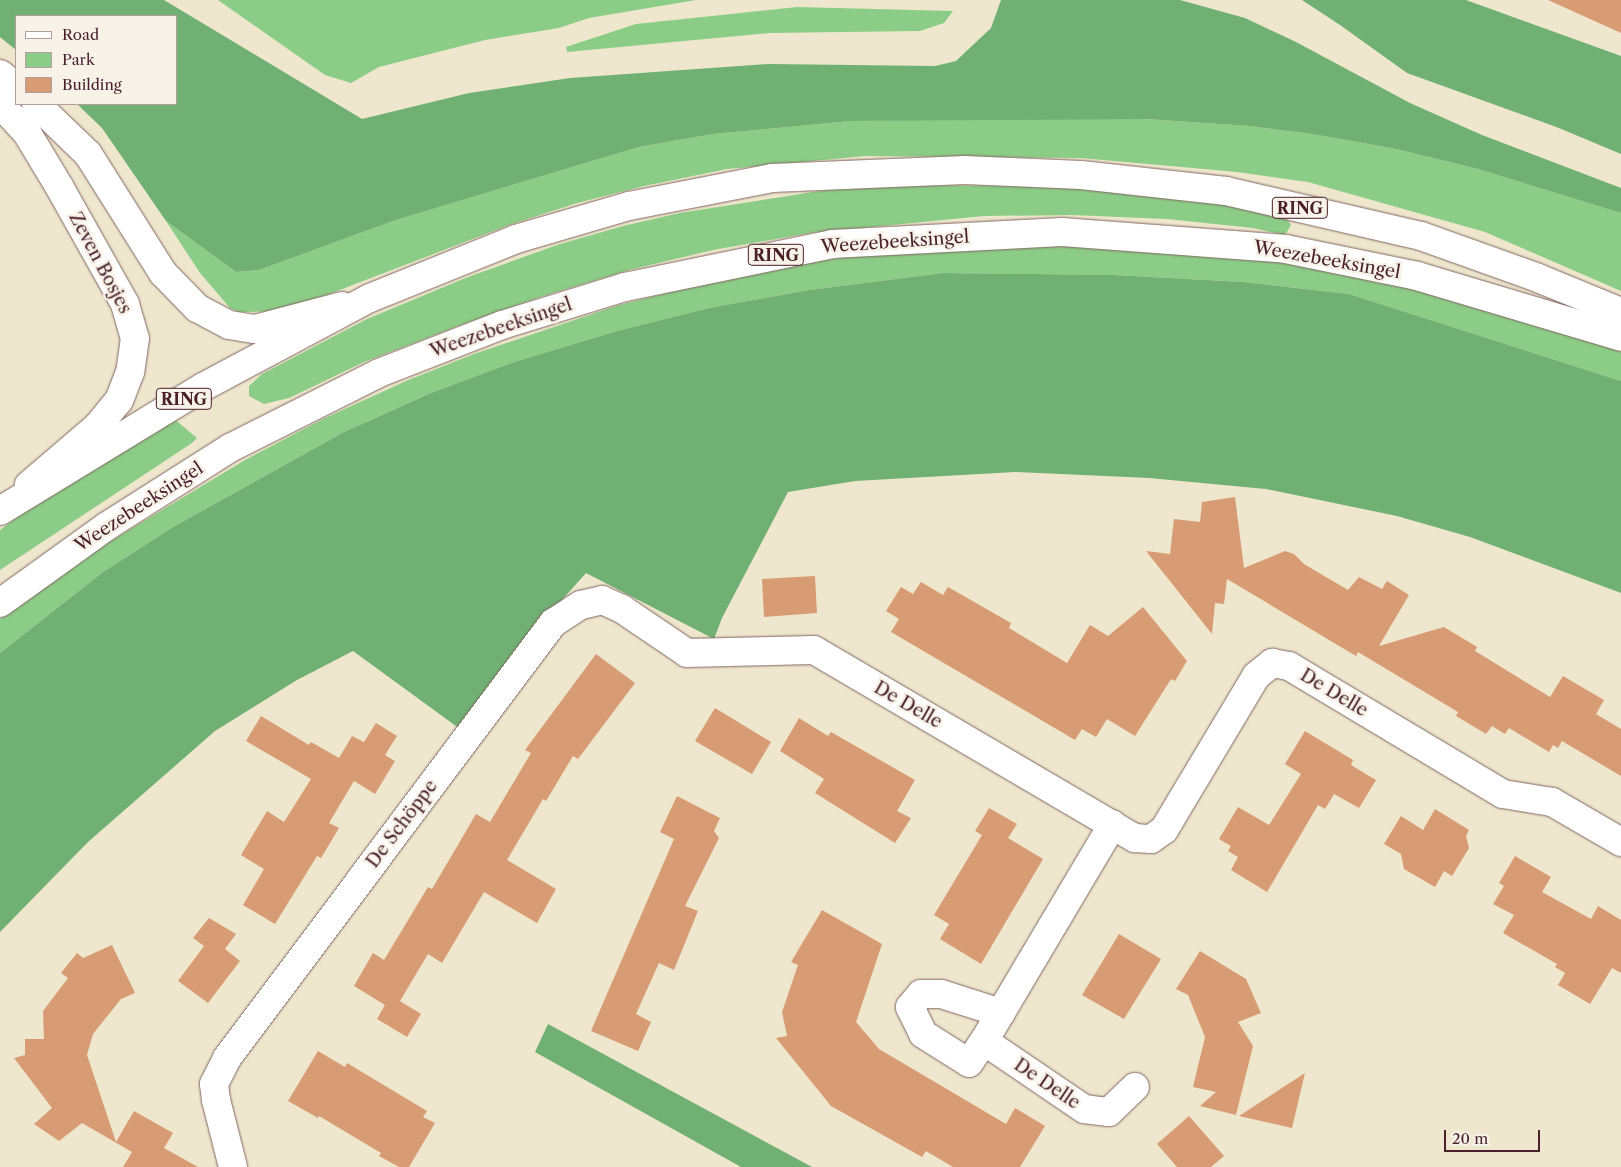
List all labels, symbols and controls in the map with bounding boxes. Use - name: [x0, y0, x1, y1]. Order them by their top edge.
- legend: [15, 15, 178, 105]
- text: Road: [62, 25, 99, 44]
- text: Park: [62, 50, 95, 69]
- text: Building: [62, 75, 122, 94]
- road number: RING: [1271, 194, 1329, 222]
- street label: Zeven Bosjes: [64, 209, 136, 317]
- street label: Weezebeeksingel: [820, 226, 970, 258]
- street label: Weezebeeksingel: [1252, 236, 1402, 284]
- road number: RING: [747, 242, 805, 268]
- street label: Weezebeeksingel: [427, 294, 575, 362]
- road number: RING: [155, 386, 213, 412]
- street label: Weezebeeksingel: [71, 457, 207, 557]
- street label: De Delle: [1296, 664, 1372, 722]
- street label: De Delle: [870, 677, 946, 733]
- street label: De Schöppe: [362, 776, 442, 872]
- street label: De Delle: [1010, 1054, 1084, 1114]
- scale bar: [1446, 1120, 1542, 1152]
- text: 20 m: [1452, 1129, 1488, 1148]

